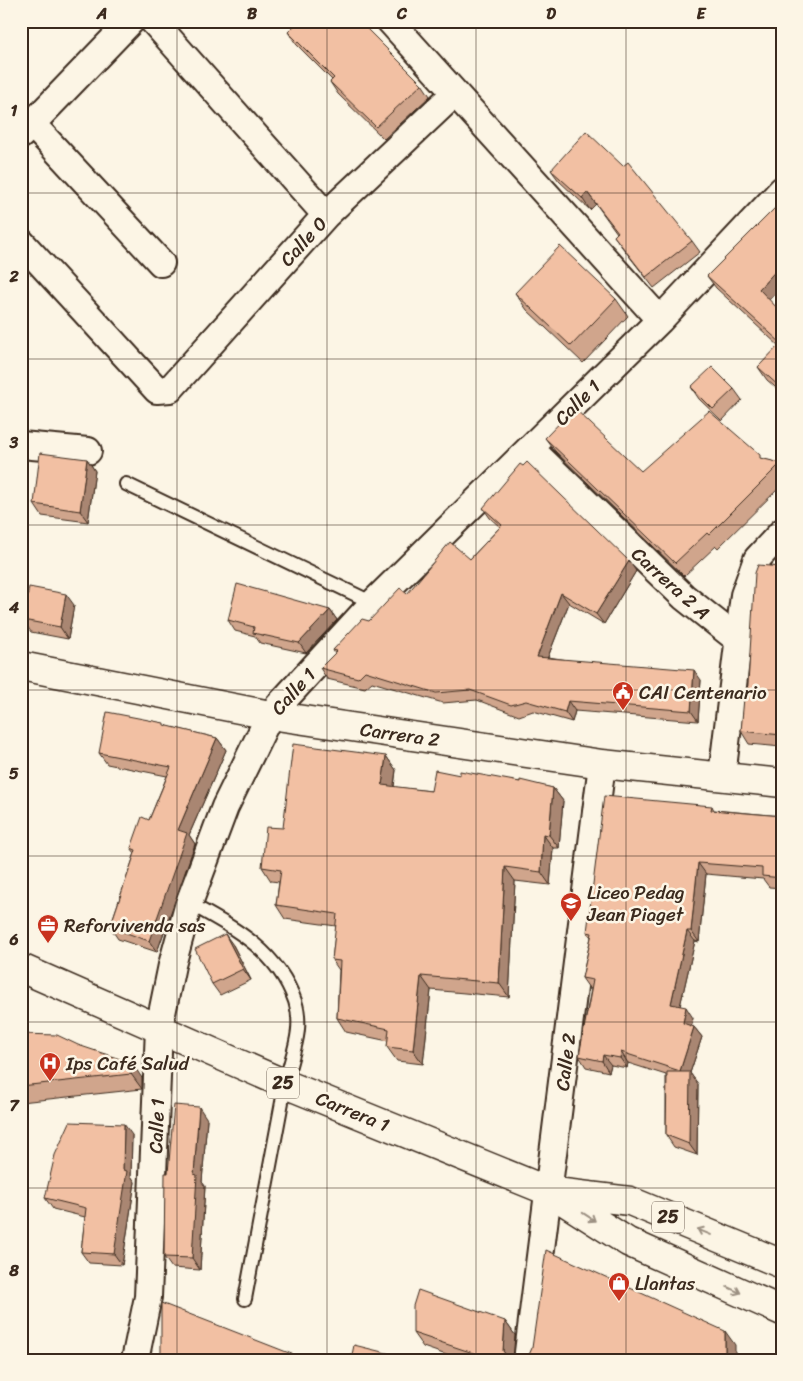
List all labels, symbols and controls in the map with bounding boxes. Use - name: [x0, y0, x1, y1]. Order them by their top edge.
- text: A: [96, 0, 107, 28]
- text: B: [247, 0, 258, 28]
- text: C: [396, 0, 408, 28]
- text: D: [546, 0, 556, 28]
- text: E: [697, 0, 707, 28]
- text: 1: [11, 96, 18, 125]
- street label: Calle 0: [271, 208, 335, 274]
- text: 2: [8, 262, 19, 291]
- street label: Calle 1: [546, 371, 608, 433]
- text: 3: [9, 428, 19, 457]
- street label: Carrera 2 A: [623, 539, 718, 628]
- text: 4: [8, 593, 19, 622]
- street label: Calle 1: [263, 660, 324, 723]
- place label: CAI Centenario: [639, 676, 767, 709]
- public building icon: CAI Centenario: [611, 680, 635, 711]
- street label: Carrera 2: [358, 713, 442, 756]
- text: 5: [9, 759, 19, 788]
- place label: Liceo Pedag Jean Piaget: [586, 876, 685, 931]
- school or university icon: Liceo Pedag Jean Piaget: [559, 891, 583, 922]
- place label: Reforvivenda sas: [64, 909, 206, 942]
- office icon: Reforvivenda sas: [36, 913, 60, 944]
- text: 6: [8, 925, 19, 954]
- street label: Calle 2: [546, 1031, 585, 1093]
- place label: Ips Café Salud: [65, 1047, 190, 1080]
- hospital icon: Ips Café Salud: [38, 1051, 62, 1082]
- road number: 25: [267, 1068, 299, 1098]
- street label: Carrera 1: [311, 1082, 395, 1141]
- text: 7: [9, 1091, 20, 1120]
- street label: Calle 1: [139, 1098, 174, 1154]
- road number: 25: [652, 1202, 684, 1232]
- one-way arrow: [582, 1213, 596, 1223]
- one-way arrow: [697, 1226, 712, 1235]
- text: 8: [8, 1256, 19, 1285]
- place label: Llantas: [635, 1267, 695, 1300]
- shop icon: Llantas: [607, 1271, 631, 1302]
- one-way arrow: [726, 1285, 741, 1295]

